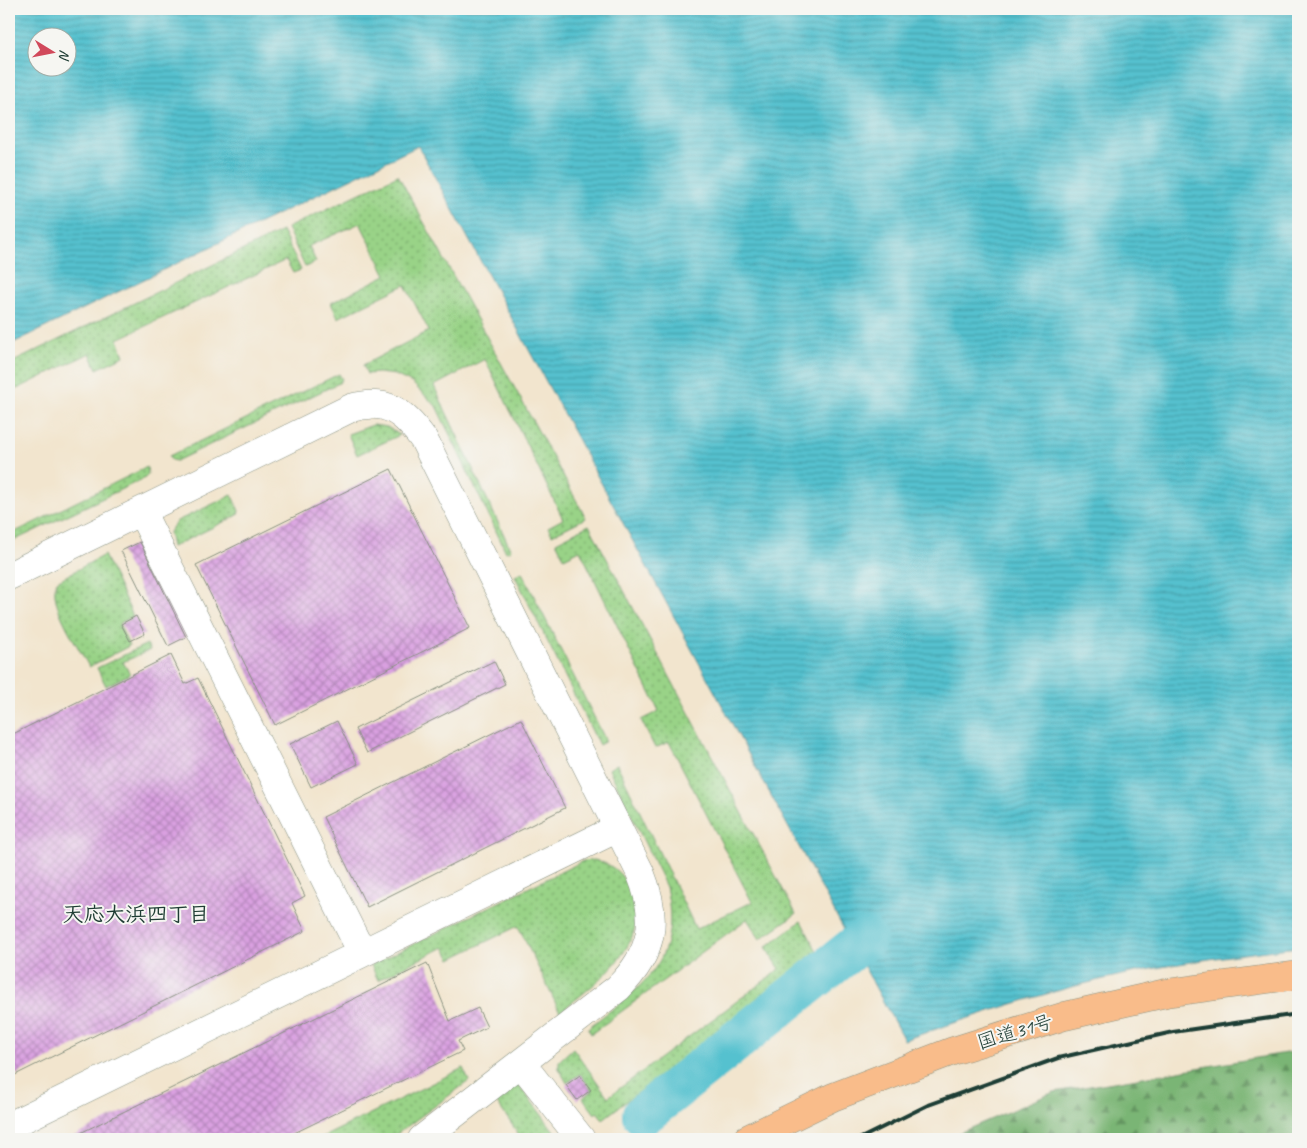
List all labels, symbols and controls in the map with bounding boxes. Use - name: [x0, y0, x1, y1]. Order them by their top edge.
- north arrow: [28, 28, 78, 78]
- text: N: [55, 48, 73, 62]
- district label: 天応大浜四丁目: [63, 901, 210, 927]
- street label: 国道31号: [974, 1009, 1056, 1055]

